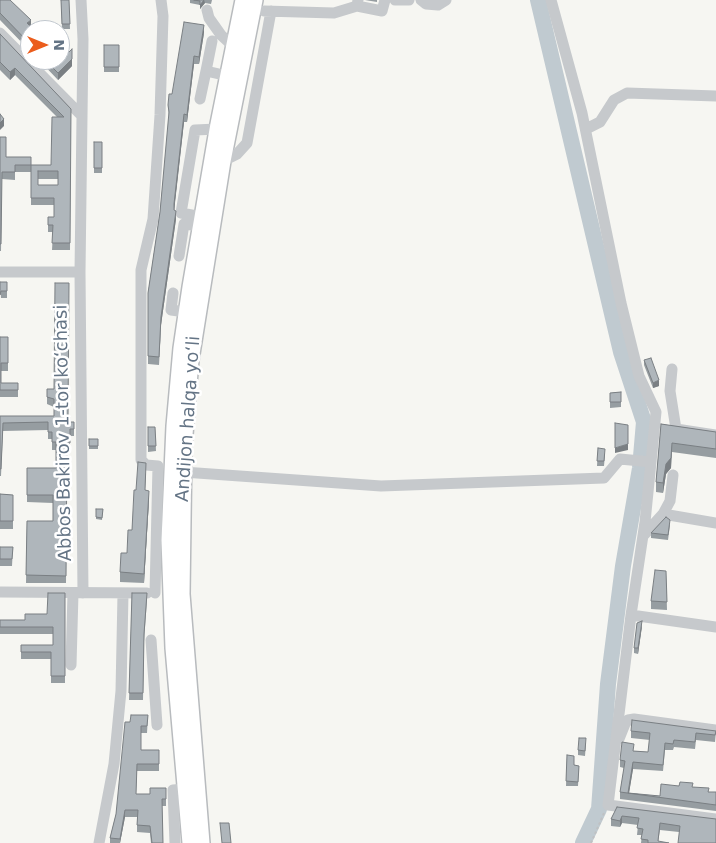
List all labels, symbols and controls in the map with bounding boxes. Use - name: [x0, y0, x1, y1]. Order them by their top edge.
- north arrow: [20, 20, 70, 70]
- text: N: [51, 39, 67, 51]
- street label: Abbos Bakirov 1-tor koʻchasi: [51, 304, 77, 562]
- street label: Andijon halqa yo‘li: [172, 335, 206, 503]

